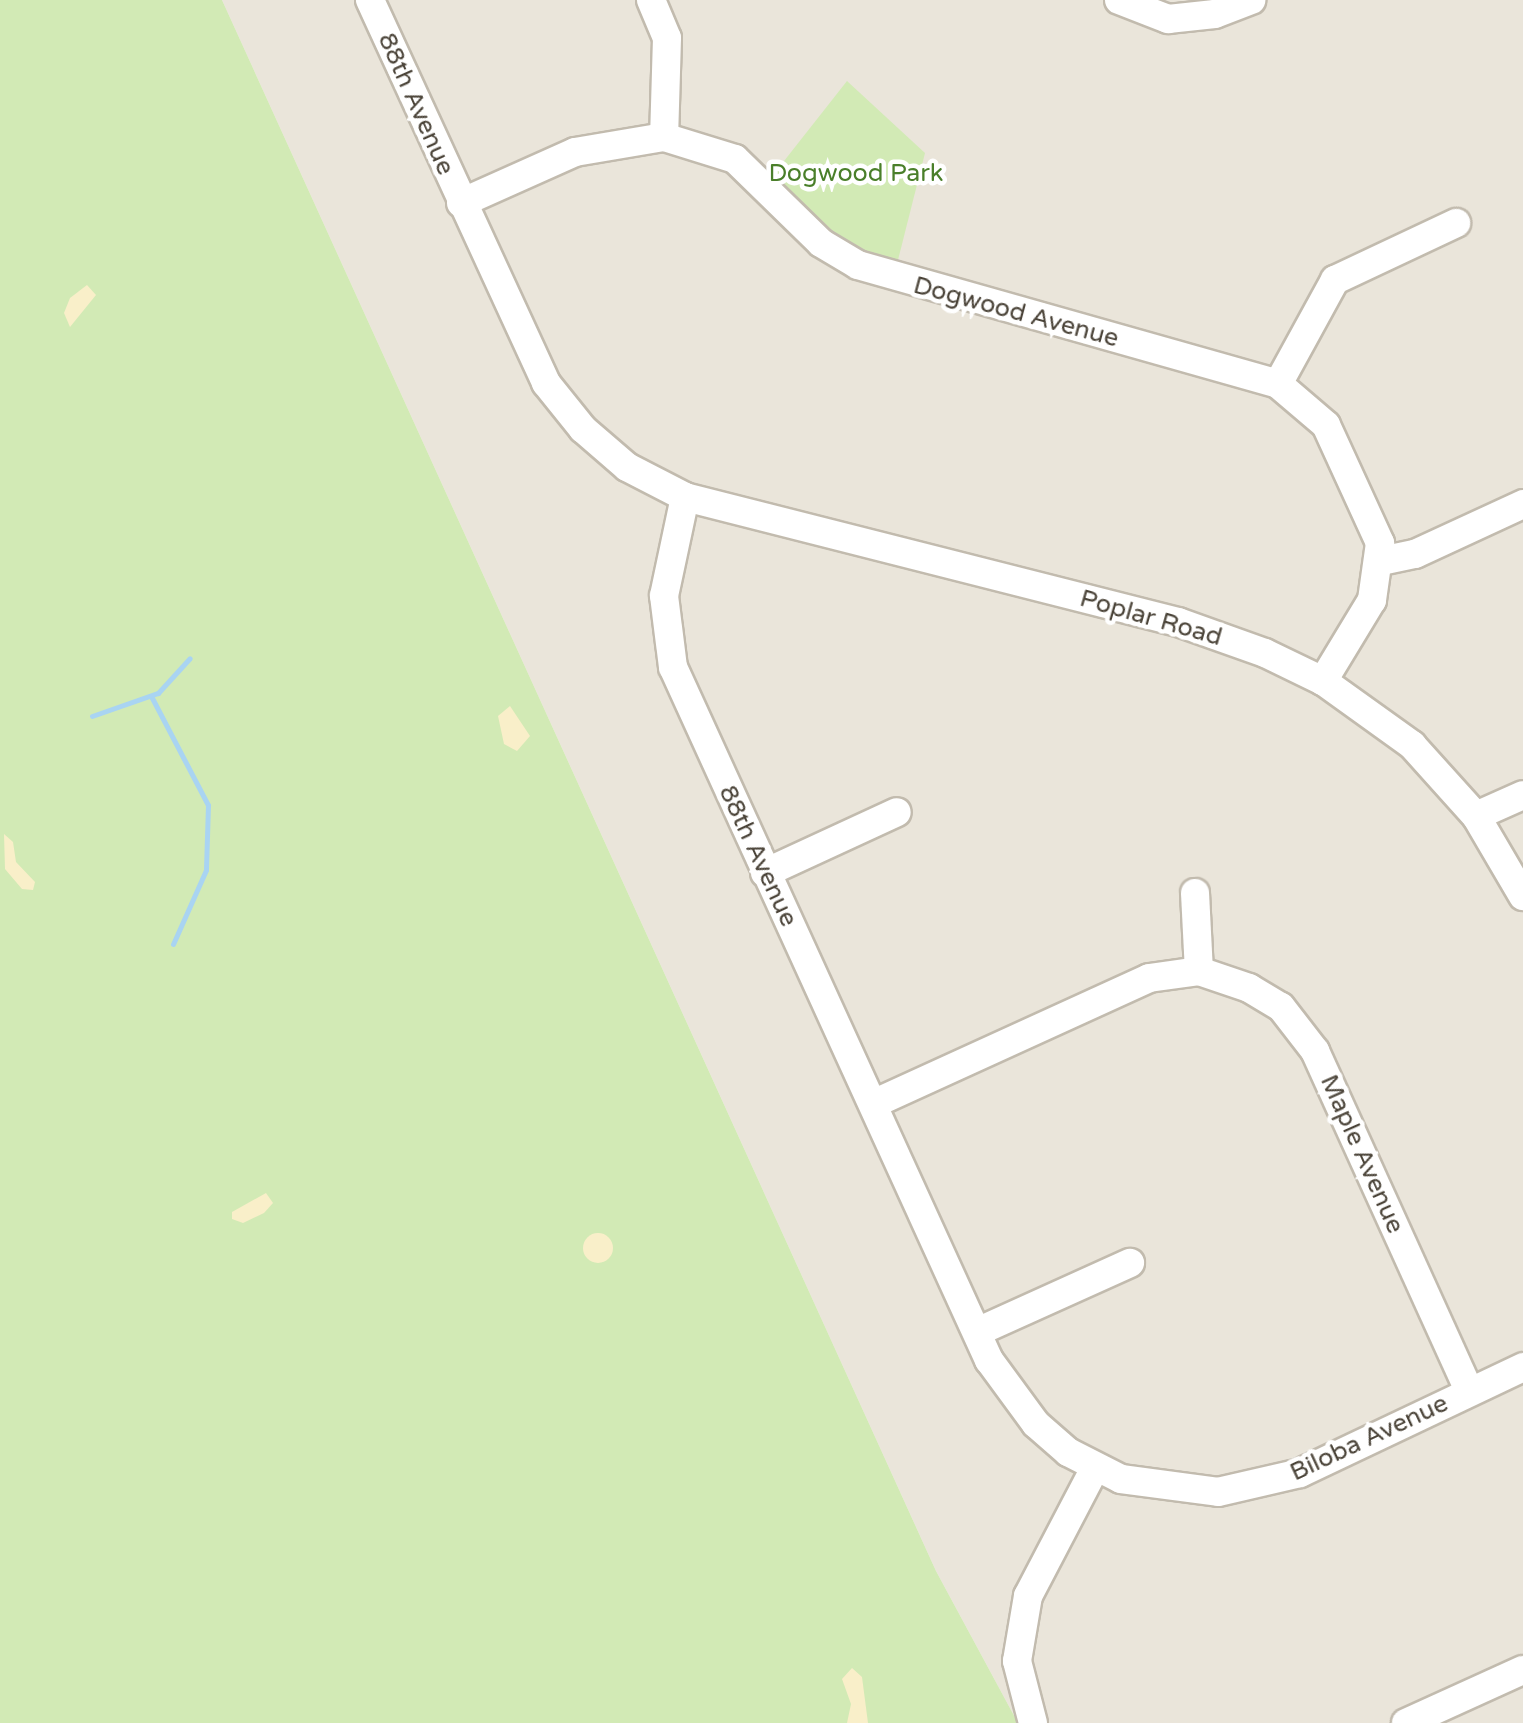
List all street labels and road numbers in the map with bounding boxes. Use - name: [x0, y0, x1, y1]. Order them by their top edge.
- street label: 88th Avenue: [371, 28, 461, 180]
- street label: Dogwood Avenue: [910, 270, 1122, 354]
- street label: Poplar Road: [1076, 583, 1226, 653]
- street label: 88th Avenue: [712, 781, 804, 931]
- street label: Maple Avenue: [1314, 1070, 1410, 1238]
- street label: Biloba Avenue: [1285, 1388, 1453, 1488]

